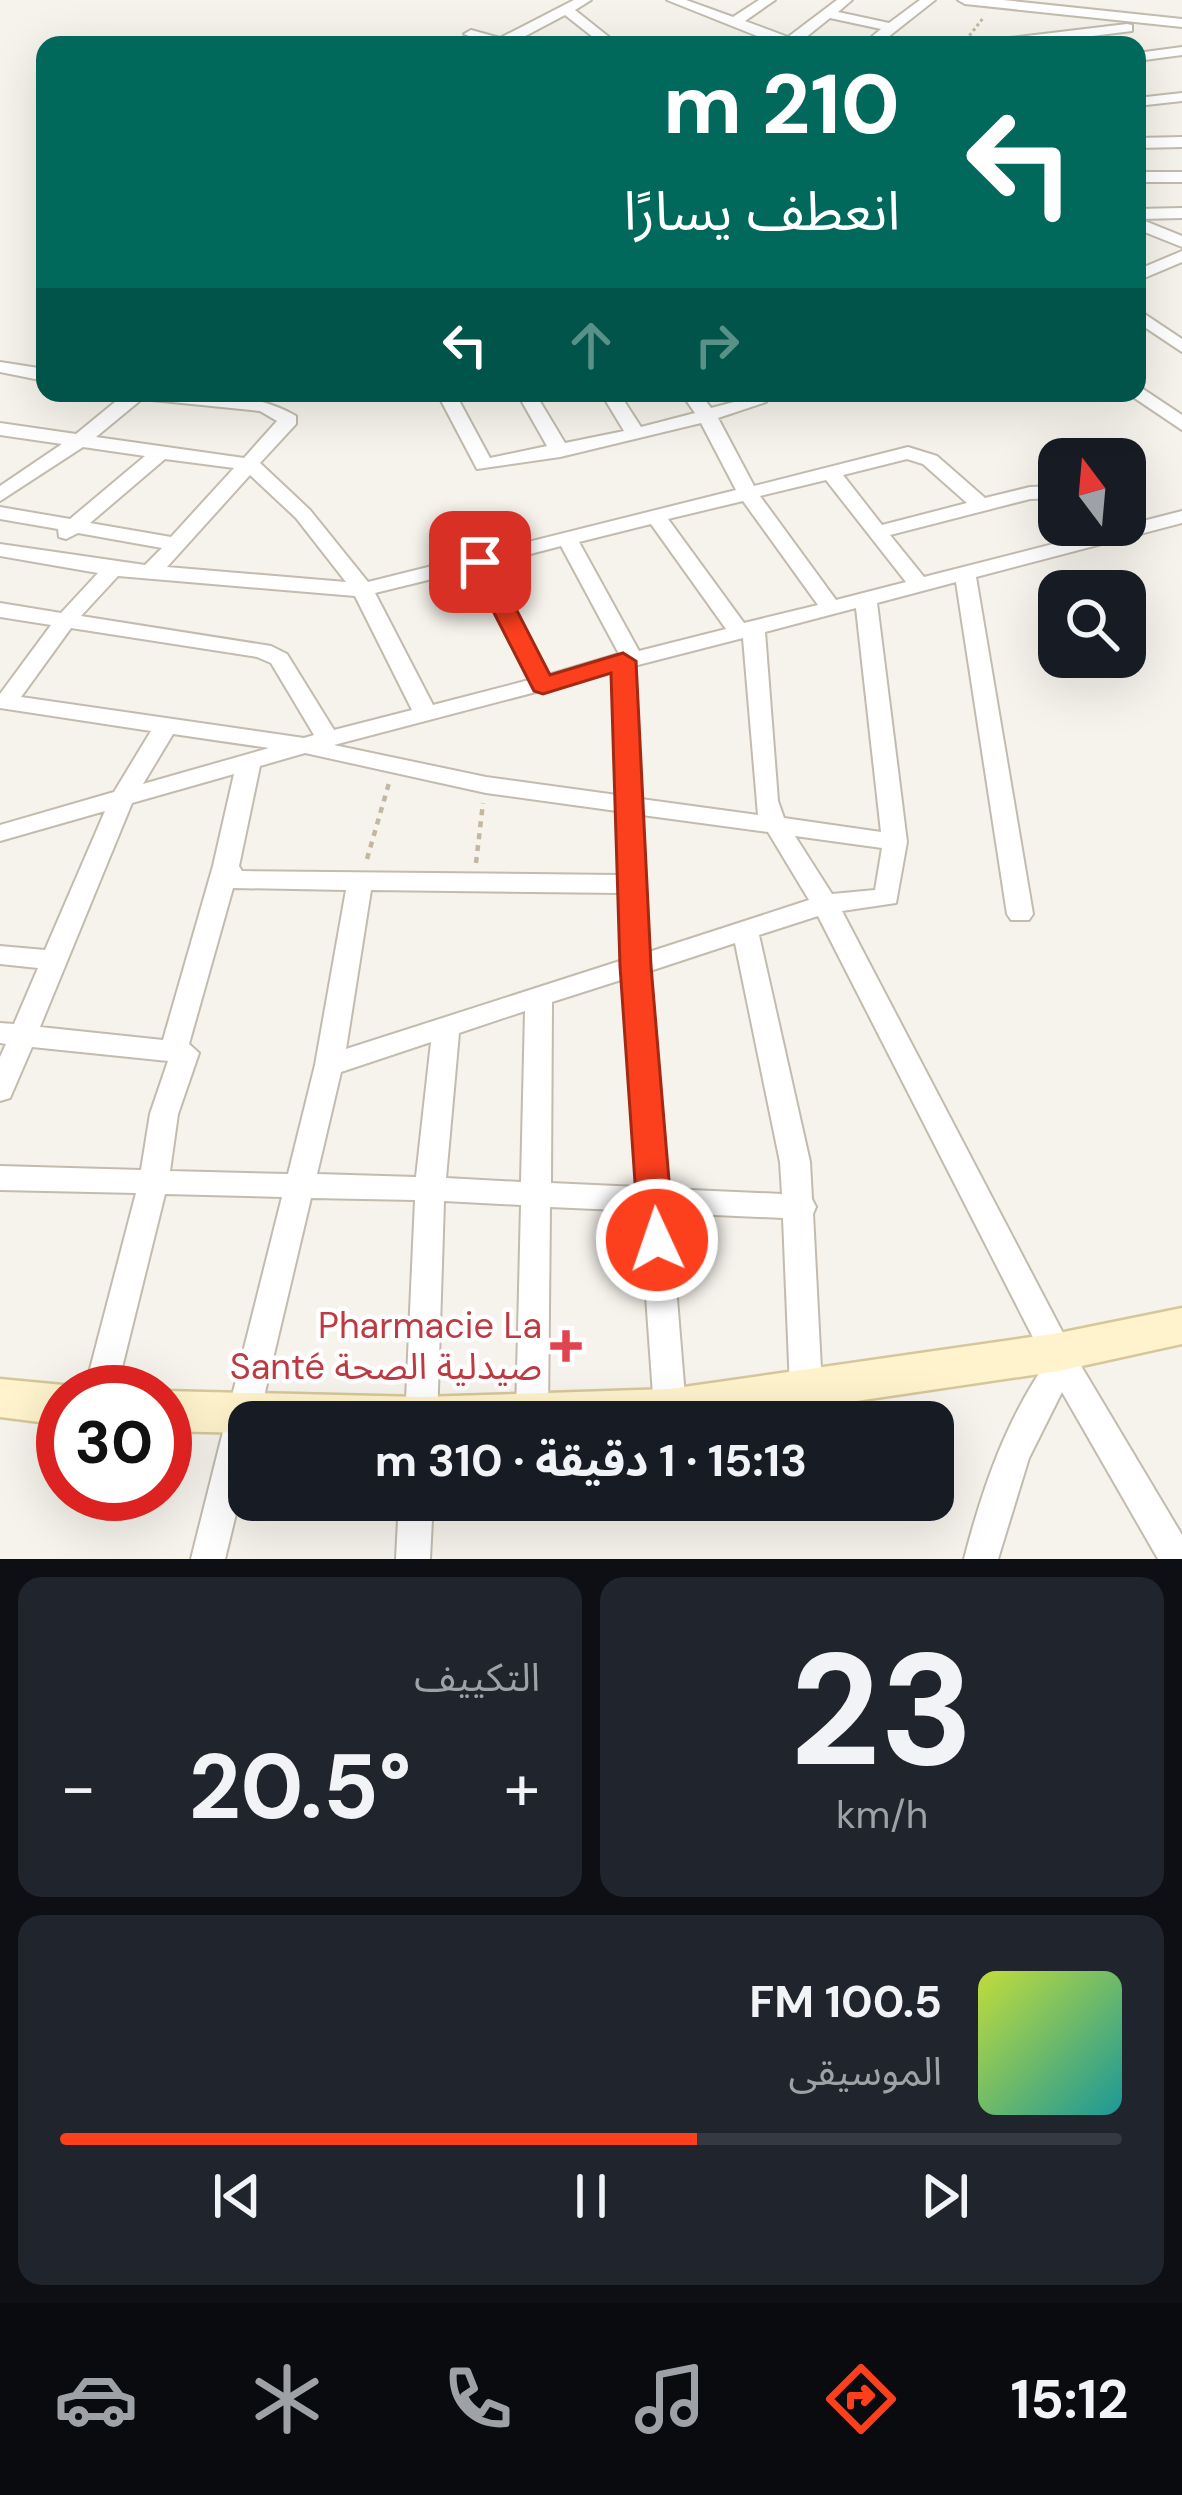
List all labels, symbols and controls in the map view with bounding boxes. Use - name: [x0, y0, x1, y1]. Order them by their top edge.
- text: 210 m: [663, 50, 900, 159]
- icon: left: [942, 84, 1098, 240]
- text: انعطف يسارًا: [623, 176, 900, 247]
- icon: left: [432, 312, 498, 378]
- icon: ahead: [558, 312, 624, 378]
- icon: right: [684, 312, 750, 378]
- north arrow: [1038, 438, 1146, 546]
- map controls: [1038, 438, 1146, 678]
- pin: [429, 511, 531, 613]
- icon: arrive: [447, 529, 513, 595]
- button: search: [1038, 570, 1146, 678]
- position arrow: [594, 1177, 720, 1303]
- place label: Pharmacie La Santé صيدلية الصحة: [230, 1302, 542, 1390]
- marker: Pharmacie La Santé صيدلية الصحة: [553, 1333, 579, 1359]
- speed limit sign: 30: [36, 1365, 192, 1521]
- text: 15:13 · 1 دقيقة · 310 m: [375, 1431, 807, 1490]
- text: 23: [790, 1609, 974, 1812]
- text: التكييف: [414, 1652, 540, 1703]
- text: 20.5°: [189, 1729, 411, 1846]
- text: −: [60, 1745, 96, 1830]
- text: +: [504, 1745, 540, 1830]
- text: km/h: [836, 1789, 928, 1840]
- text: 100.5 FM: [749, 1972, 942, 2031]
- text: الموسيقى: [788, 2046, 942, 2097]
- icon: previous: [204, 2163, 270, 2229]
- icon: pause: [558, 2163, 624, 2229]
- icon: next: [912, 2163, 978, 2229]
- icon: car: [54, 2357, 138, 2441]
- icon: climate: [245, 2357, 329, 2441]
- icon: phone: [436, 2357, 520, 2441]
- icon: music: [628, 2357, 712, 2441]
- icon: directions: [819, 2357, 903, 2441]
- text: 15:12: [1011, 2364, 1128, 2435]

